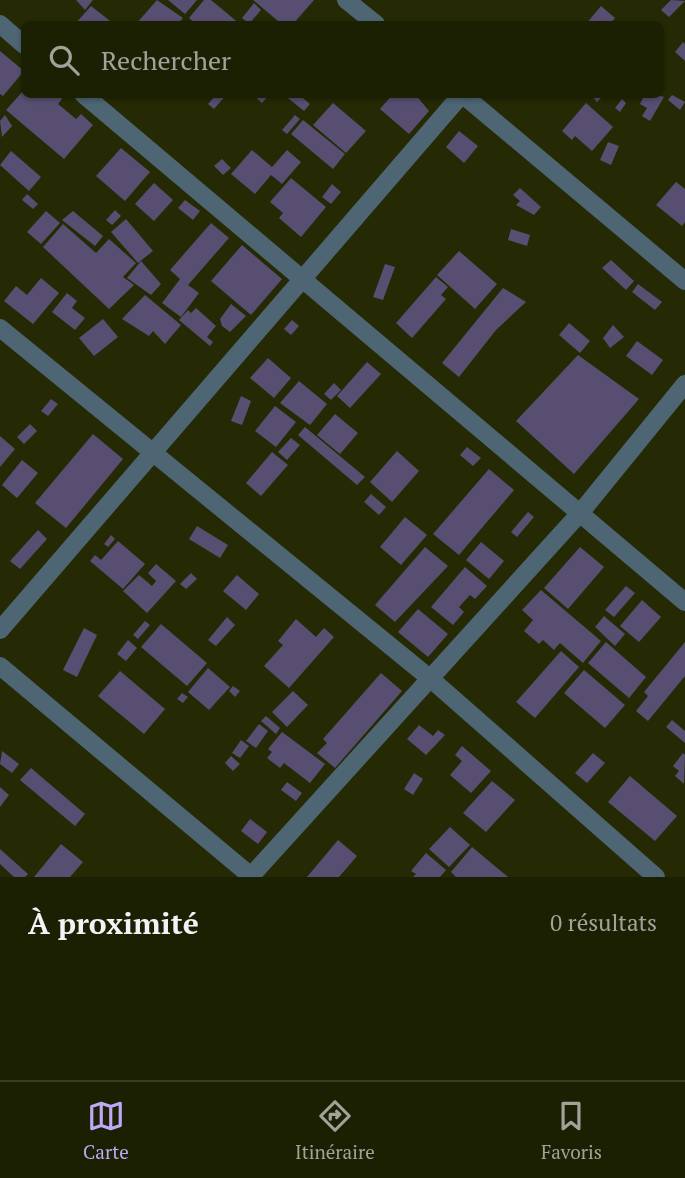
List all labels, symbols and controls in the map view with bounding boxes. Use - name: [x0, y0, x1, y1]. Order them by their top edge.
- search box: [21, 21, 664, 98]
- icon: search: [45, 41, 83, 79]
- text: Rechercher: [101, 43, 231, 77]
- text: À proximité: [28, 903, 199, 943]
- text: 0 résultats: [550, 907, 657, 938]
- tab: Carte: [83, 1097, 129, 1164]
- tab: Itinéraire: [295, 1097, 375, 1164]
- tab: Favoris: [541, 1097, 602, 1164]

